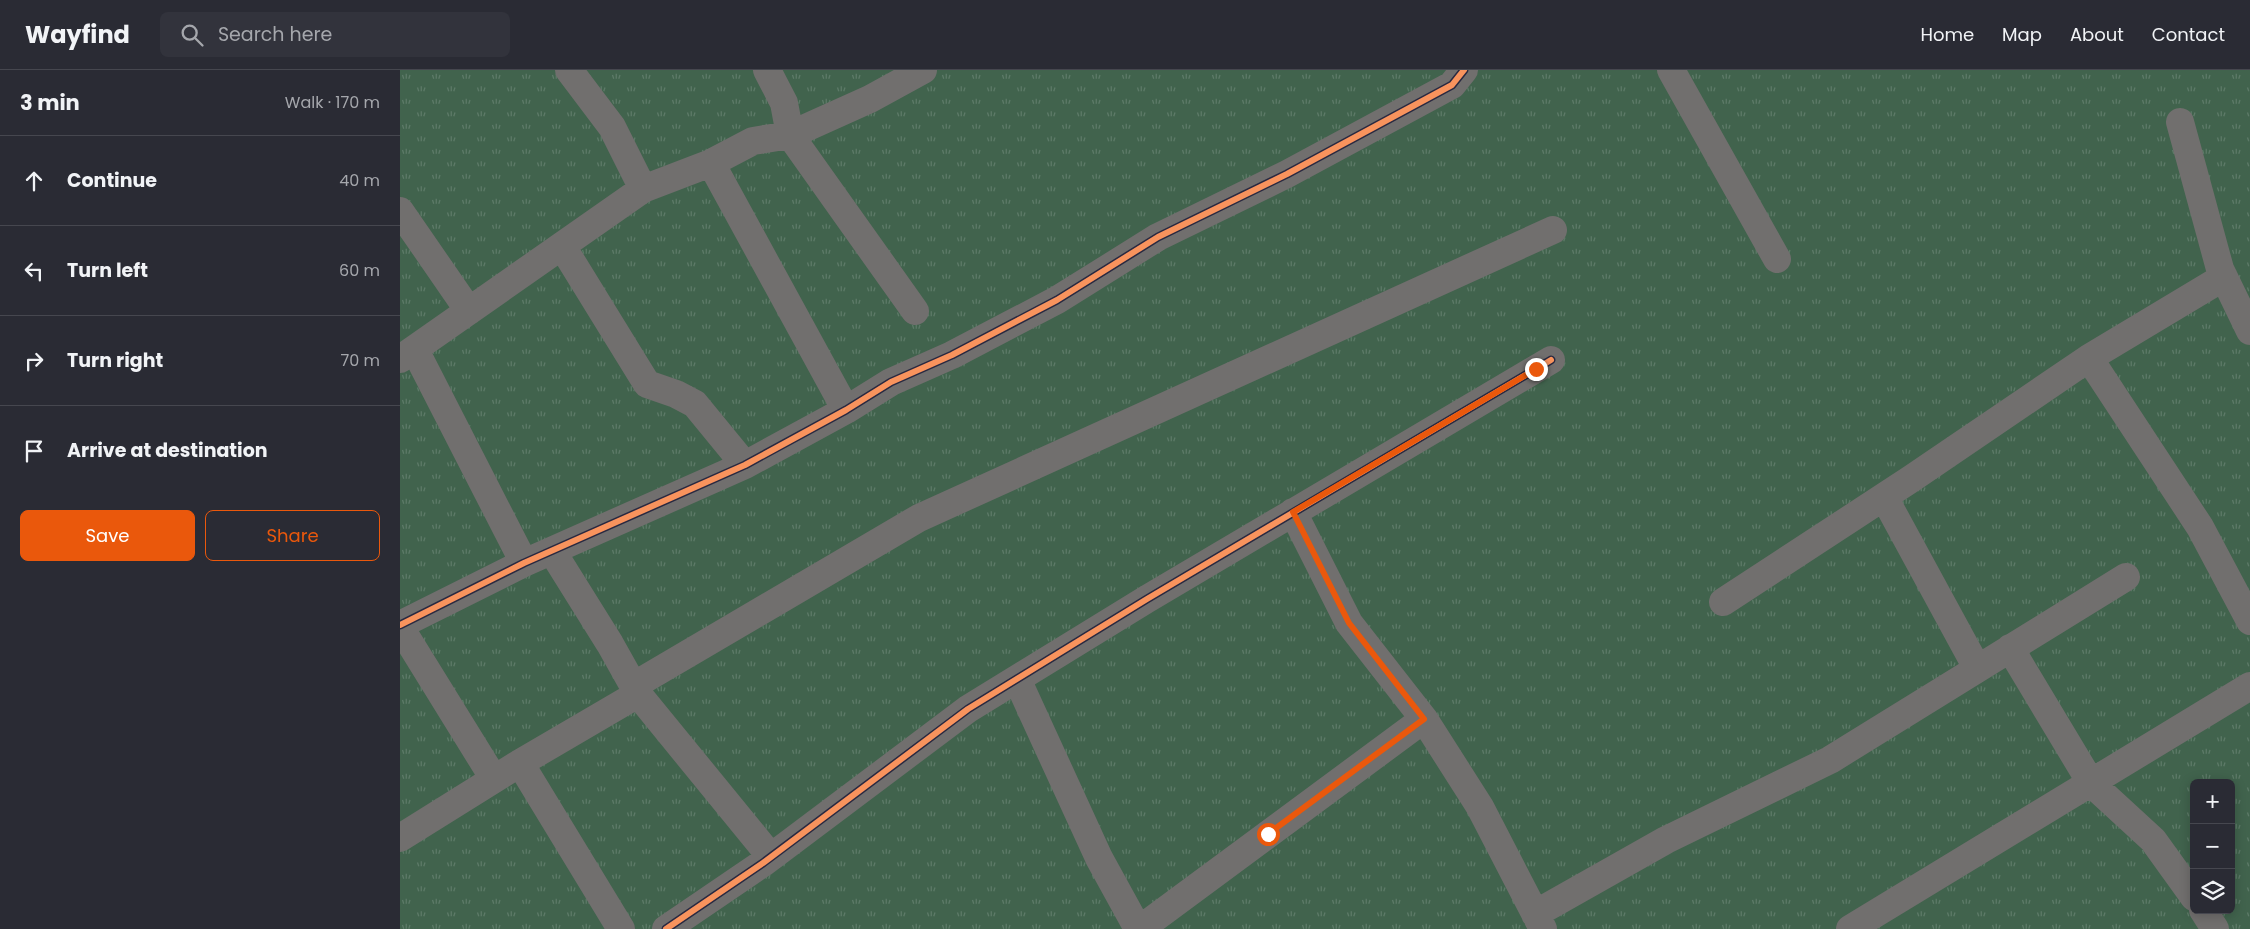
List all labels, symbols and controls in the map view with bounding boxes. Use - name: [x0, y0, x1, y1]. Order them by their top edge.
- search box: [160, 12, 510, 57]
- text: Wayfind: [25, 18, 130, 51]
- icon: search: [178, 21, 206, 49]
- text: Search here: [218, 21, 332, 48]
- text: Home: [1920, 22, 1974, 47]
- text: Map: [2002, 22, 2042, 47]
- text: About: [2070, 22, 2124, 47]
- text: Contact: [2152, 22, 2225, 47]
- text: 3 min: [20, 88, 80, 117]
- text: Walk · 170 m: [285, 91, 380, 114]
- icon: ahead: [20, 167, 48, 195]
- text: Continue: [67, 167, 157, 194]
- text: 40 m: [339, 169, 380, 192]
- icon: left: [20, 257, 48, 285]
- text: Turn left: [67, 257, 148, 284]
- text: 60 m: [339, 259, 380, 282]
- icon: right: [20, 347, 48, 375]
- text: Turn right: [67, 347, 163, 374]
- text: 70 m: [340, 349, 380, 372]
- route end: [1525, 358, 1548, 381]
- icon: arrive: [20, 437, 48, 465]
- text: Arrive at destination: [67, 437, 268, 464]
- button: Save: [20, 510, 195, 561]
- button: Share: [205, 510, 380, 561]
- map controls: [2190, 779, 2235, 914]
- button: +: [2190, 779, 2235, 824]
- route start: [1257, 823, 1280, 846]
- button: −: [2190, 824, 2235, 869]
- button: layers: [2190, 869, 2235, 914]

